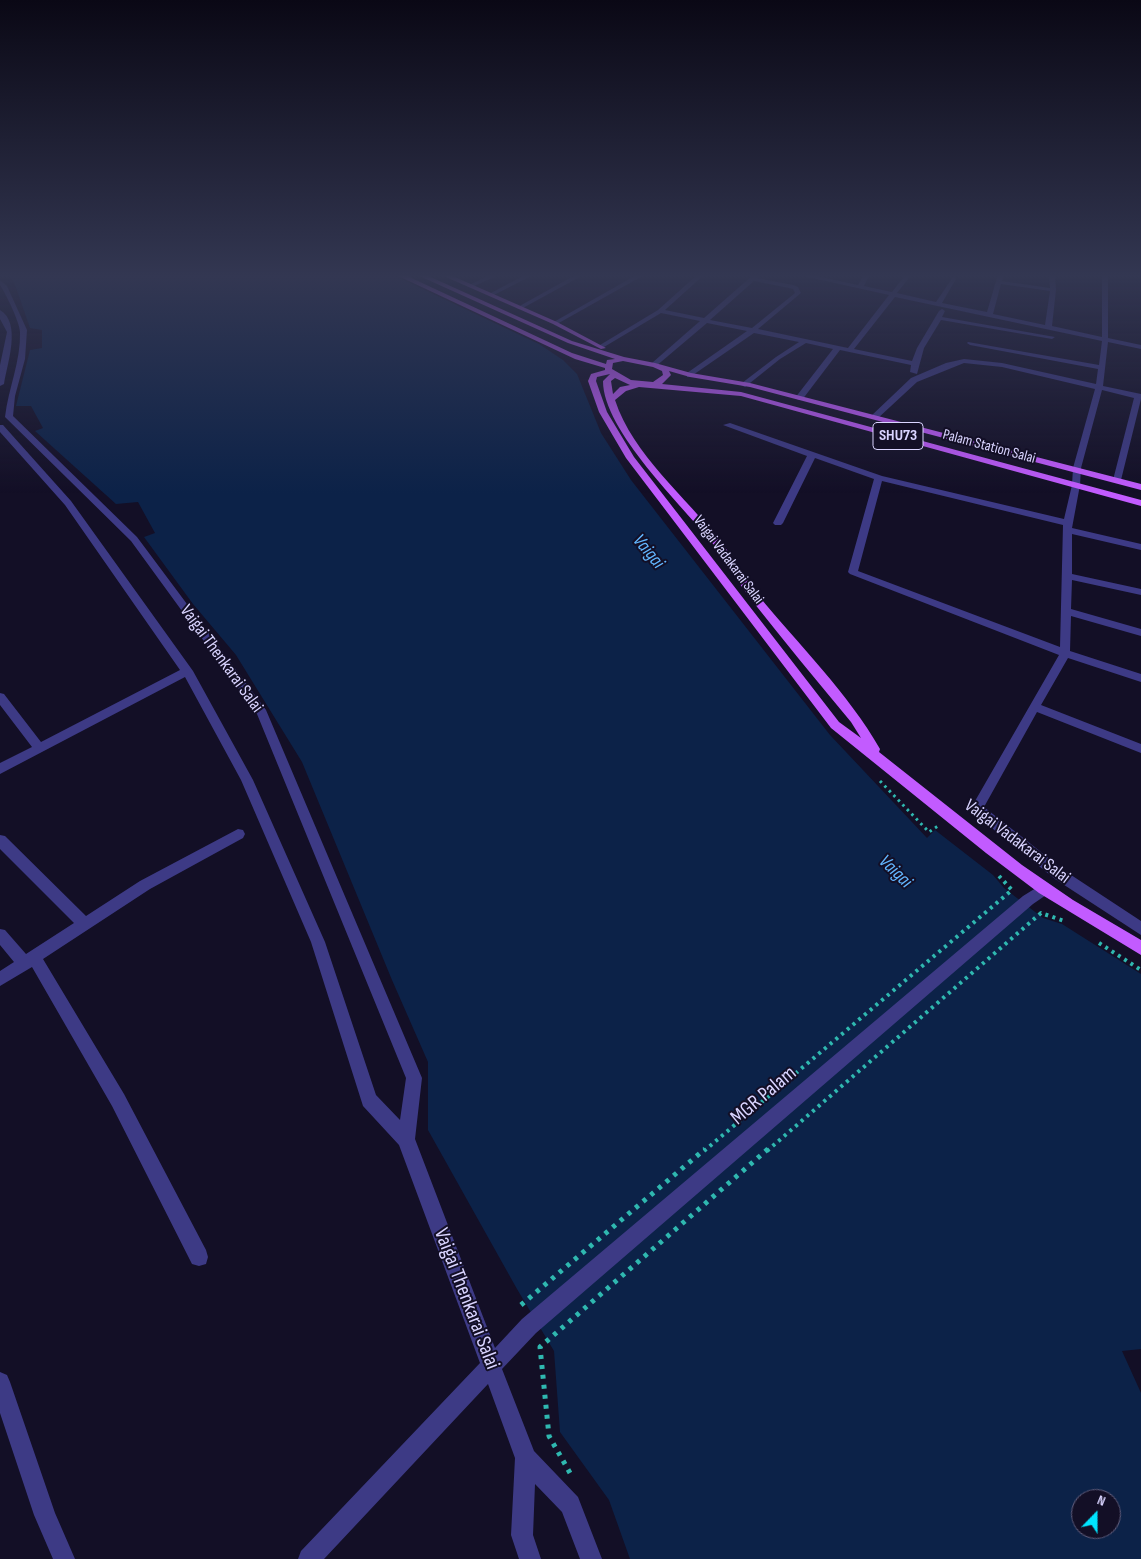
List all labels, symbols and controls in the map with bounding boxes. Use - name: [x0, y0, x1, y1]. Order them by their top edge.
- road number: SHU73: [873, 422, 923, 450]
- street label: Palam Station Salai: [941, 426, 1037, 468]
- street label: Vaigai Vadakarai Salai: [689, 512, 767, 608]
- water label: Vaigai: [627, 530, 669, 574]
- street label: Vaigai Thenkarai Salai: [175, 601, 267, 717]
- street label: Vaigai Vadakarai Salai: [960, 795, 1074, 889]
- water label: Vaigai: [873, 851, 917, 893]
- street label: MGR Palam: [726, 1061, 802, 1131]
- street label: Vaigai Thenkarai Salai: [428, 1225, 504, 1373]
- north arrow: [1071, 1489, 1121, 1539]
- text: N: [1095, 1491, 1108, 1510]

